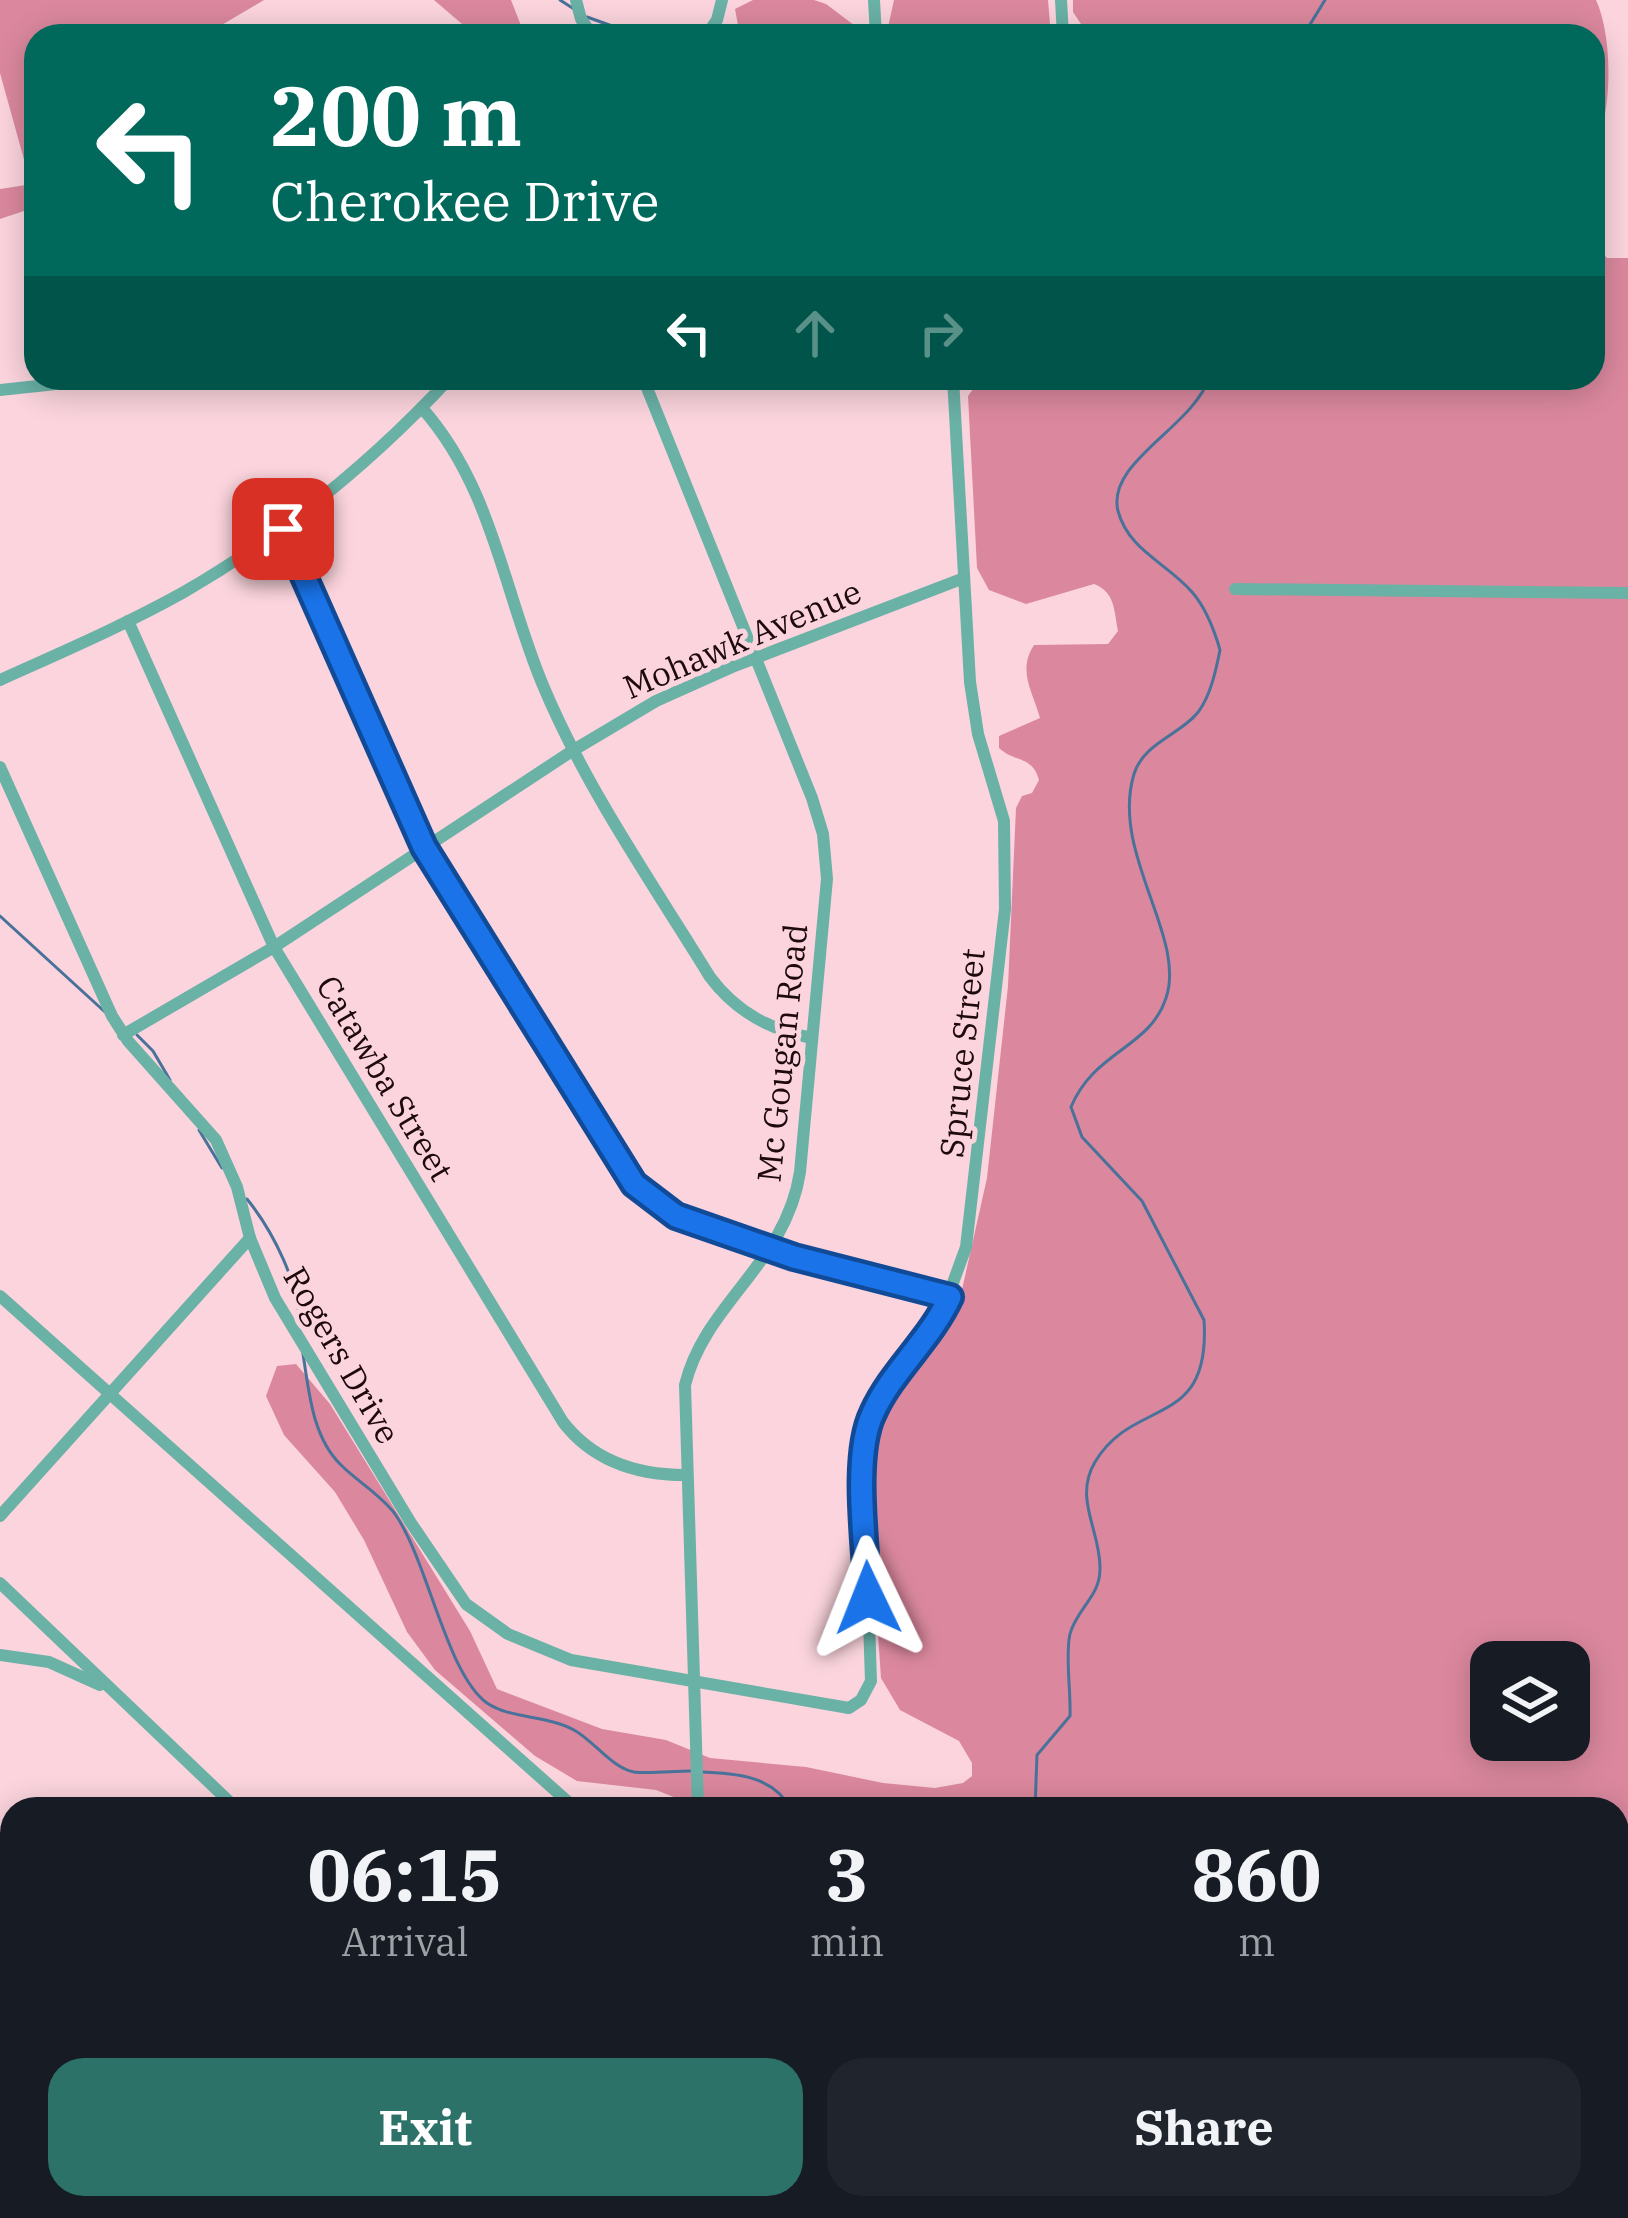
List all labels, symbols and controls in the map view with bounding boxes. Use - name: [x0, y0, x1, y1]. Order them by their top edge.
- text: 200 m: [270, 60, 522, 169]
- icon: left: [72, 72, 228, 228]
- text: Cherokee Drive: [270, 166, 660, 236]
- icon: left: [656, 300, 722, 366]
- icon: ahead: [782, 300, 848, 366]
- icon: right: [908, 300, 974, 366]
- pin: [232, 478, 334, 580]
- icon: arrive: [250, 496, 316, 562]
- street label: Mohawk Avenue: [616, 569, 867, 708]
- street label: Mc Gougan Road: [747, 922, 816, 1184]
- street label: Spruce Street: [929, 946, 994, 1160]
- street label: Catawba Street: [307, 967, 464, 1188]
- street label: Rogers Drive: [274, 1259, 410, 1451]
- position arrow: [805, 1535, 931, 1661]
- map controls: [1470, 1641, 1590, 1761]
- button: layers: [1470, 1641, 1590, 1761]
- text: 06:15: [308, 1827, 502, 1921]
- text: 3: [825, 1827, 869, 1921]
- text: 860: [1192, 1827, 1321, 1921]
- text: Arrival: [341, 1916, 468, 1967]
- text: min: [810, 1916, 884, 1967]
- text: m: [1238, 1916, 1275, 1967]
- button: Exit: [48, 2058, 803, 2196]
- button: Share: [827, 2058, 1581, 2196]

